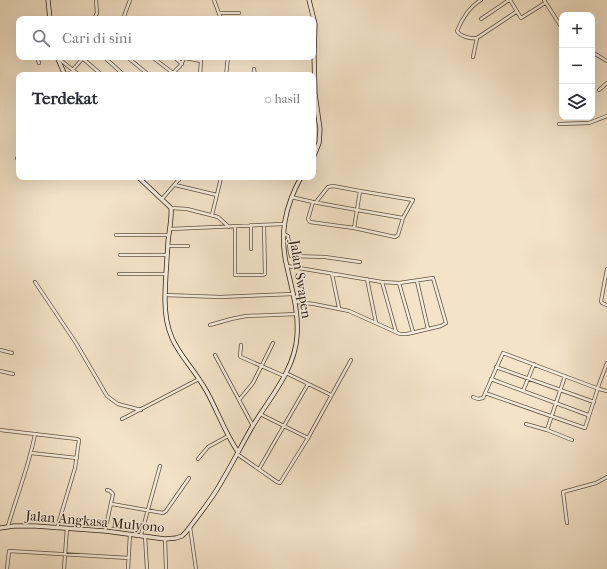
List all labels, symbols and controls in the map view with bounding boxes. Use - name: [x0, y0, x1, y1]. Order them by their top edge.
- map controls: [559, 12, 595, 120]
- button: +: [559, 12, 595, 48]
- search box: [16, 16, 316, 60]
- icon: search: [30, 27, 52, 49]
- text: Cari di sini: [62, 29, 132, 47]
- button: −: [559, 48, 595, 84]
- button: layers: [559, 84, 595, 120]
- text: Terdekat: [32, 88, 98, 108]
- text: 0 hasil: [264, 91, 300, 106]
- street label: Jalan Swapen: [286, 238, 315, 320]
- street label: Jalan Angkasa Mulyono: [24, 507, 165, 536]

